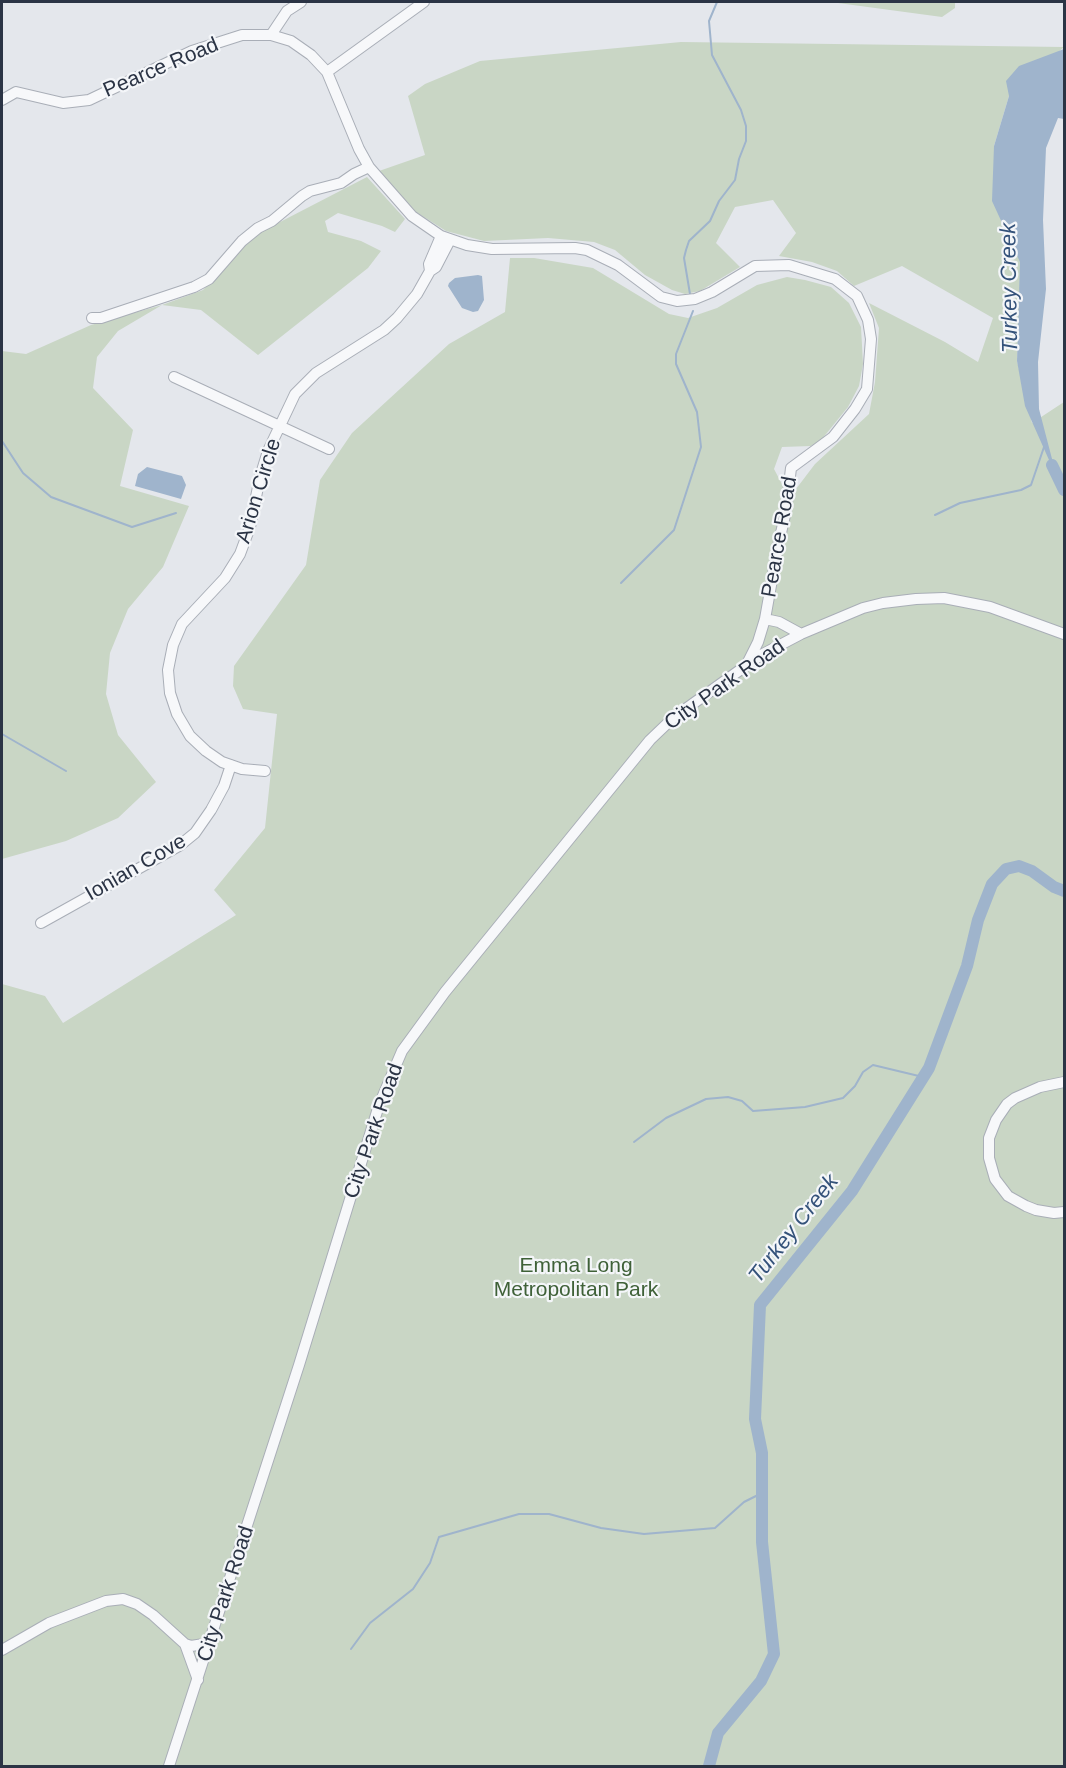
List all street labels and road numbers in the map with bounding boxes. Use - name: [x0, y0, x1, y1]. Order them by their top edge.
- street label: Pearce Road: [100, 32, 222, 104]
- street label: Arion Circle: [231, 435, 287, 547]
- street label: Pearce Road: [757, 474, 803, 600]
- street label: City Park Road: [660, 634, 790, 736]
- street label: Ionian Cove: [81, 829, 191, 907]
- street label: City Park Road: [339, 1060, 409, 1202]
- street label: City Park Road: [192, 1523, 260, 1665]

